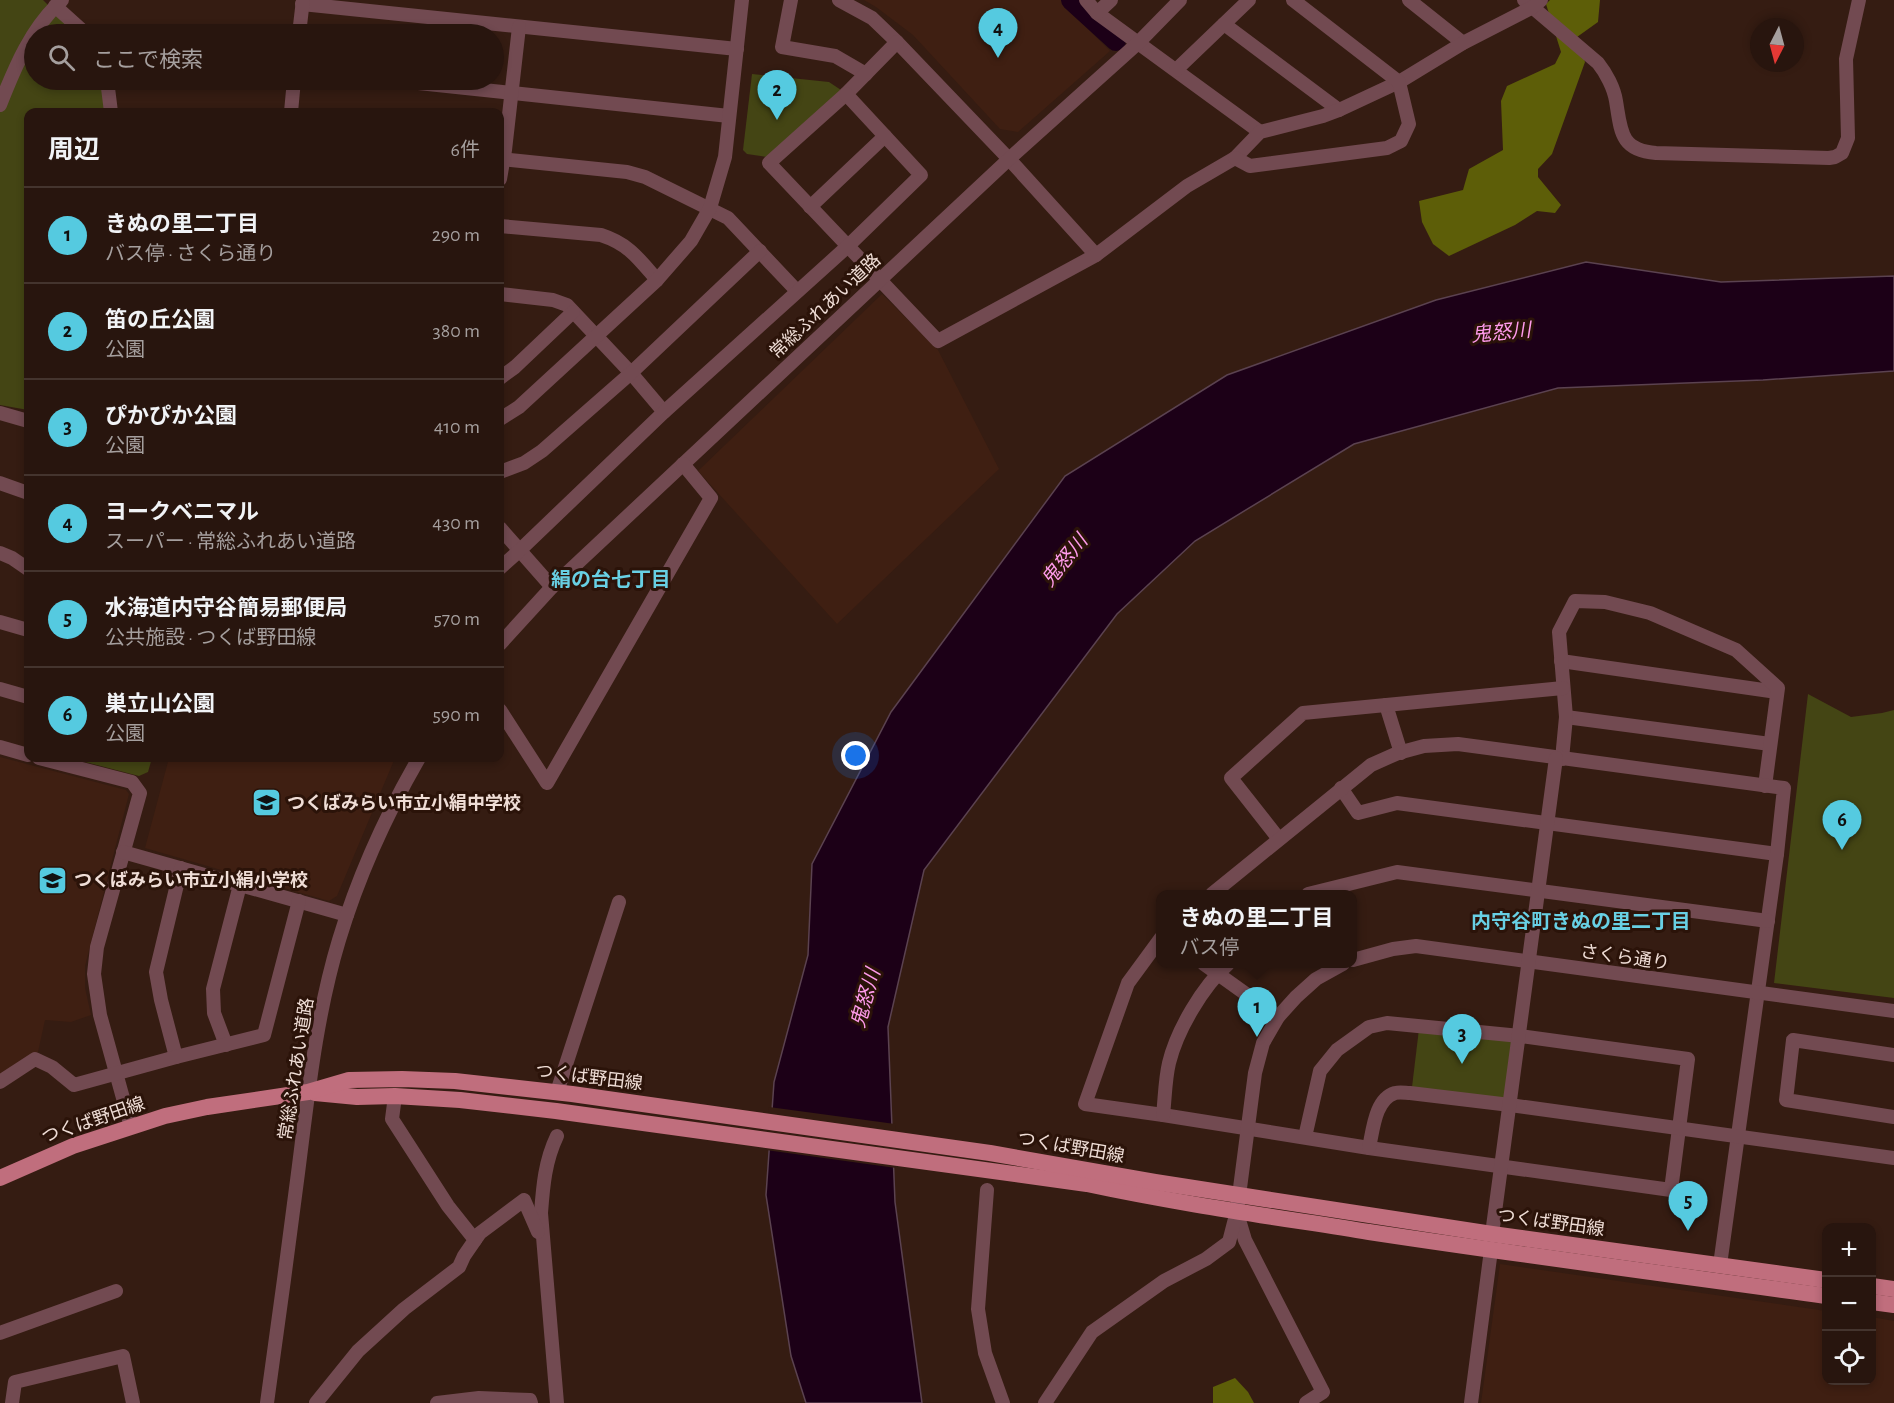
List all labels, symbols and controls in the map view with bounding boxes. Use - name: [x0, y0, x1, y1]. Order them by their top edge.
- pin: 4: [978, 8, 1018, 58]
- north arrow: [1750, 18, 1804, 72]
- search box: [24, 24, 504, 90]
- icon: search: [45, 41, 78, 74]
- text: ここで検索: [93, 49, 203, 71]
- pin: 2: [758, 70, 796, 120]
- text: 周辺: [48, 137, 100, 163]
- text: 6件: [451, 140, 480, 160]
- text: きぬの里二丁目: [105, 213, 259, 235]
- text: 1: [64, 225, 71, 245]
- text: 290 m: [432, 225, 480, 245]
- text: バス停 · さくら通り: [105, 244, 276, 264]
- street label: 常総ふれあい道路: [766, 250, 884, 362]
- text: 笛の丘公園: [105, 309, 215, 331]
- water label: 鬼怒川: [1470, 319, 1534, 346]
- text: 2: [63, 321, 72, 341]
- text: 380 m: [432, 321, 480, 341]
- text: 公園: [105, 340, 145, 360]
- text: ぴかぴか公園: [105, 405, 237, 427]
- text: 3: [63, 417, 72, 437]
- text: 410 m: [434, 417, 480, 437]
- text: 公園: [105, 436, 145, 456]
- text: ヨークベニマル: [105, 501, 259, 523]
- text: 4: [62, 513, 73, 533]
- text: 430 m: [432, 513, 480, 533]
- water label: 鬼怒川: [1037, 529, 1093, 590]
- text: スーパー · 常総ふれあい道路: [105, 532, 356, 552]
- district label: 絹の台七丁目: [551, 569, 671, 590]
- text: 水海道内守谷簡易郵便局: [105, 597, 347, 619]
- text: 5: [63, 609, 72, 629]
- text: 570 m: [433, 609, 480, 629]
- text: 公共施設 · つくば野田線: [105, 628, 316, 648]
- text: 巣立山公園: [105, 693, 215, 715]
- text: 6: [63, 705, 72, 725]
- text: 590 m: [432, 705, 480, 725]
- text: 公園: [105, 724, 145, 744]
- your location: [841, 741, 870, 770]
- school or university icon: つくばみらい市立小絹中学校: [250, 787, 282, 819]
- place label: つくばみらい市立小絹中学校: [287, 793, 521, 813]
- pin: 6: [1822, 800, 1862, 850]
- school or university icon: つくばみらい市立小絹小学校: [37, 864, 69, 896]
- place label: つくばみらい市立小絹小学校: [74, 870, 308, 890]
- popup: [1156, 890, 1357, 968]
- text: きぬの里二丁目: [1179, 907, 1334, 929]
- district label: 内守谷町きぬの里二丁目: [1471, 911, 1691, 932]
- text: バス停: [1179, 938, 1239, 958]
- street label: さくら通り: [1579, 942, 1671, 973]
- water label: 鬼怒川: [847, 964, 884, 1030]
- pin: 1: [1238, 988, 1276, 1037]
- street label: 常総ふれあい道路: [275, 996, 317, 1142]
- pin: 3: [1442, 1014, 1482, 1064]
- street label: つくば野田線: [534, 1060, 644, 1094]
- street label: つくば野田線: [39, 1093, 147, 1147]
- street label: つくば野田線: [1016, 1128, 1126, 1166]
- pin: 5: [1668, 1182, 1708, 1231]
- street label: つくば野田線: [1496, 1205, 1606, 1239]
- map controls: [1822, 1223, 1876, 1385]
- button: +: [1822, 1223, 1876, 1277]
- button: −: [1822, 1277, 1876, 1331]
- button: locate: [1822, 1331, 1876, 1385]

